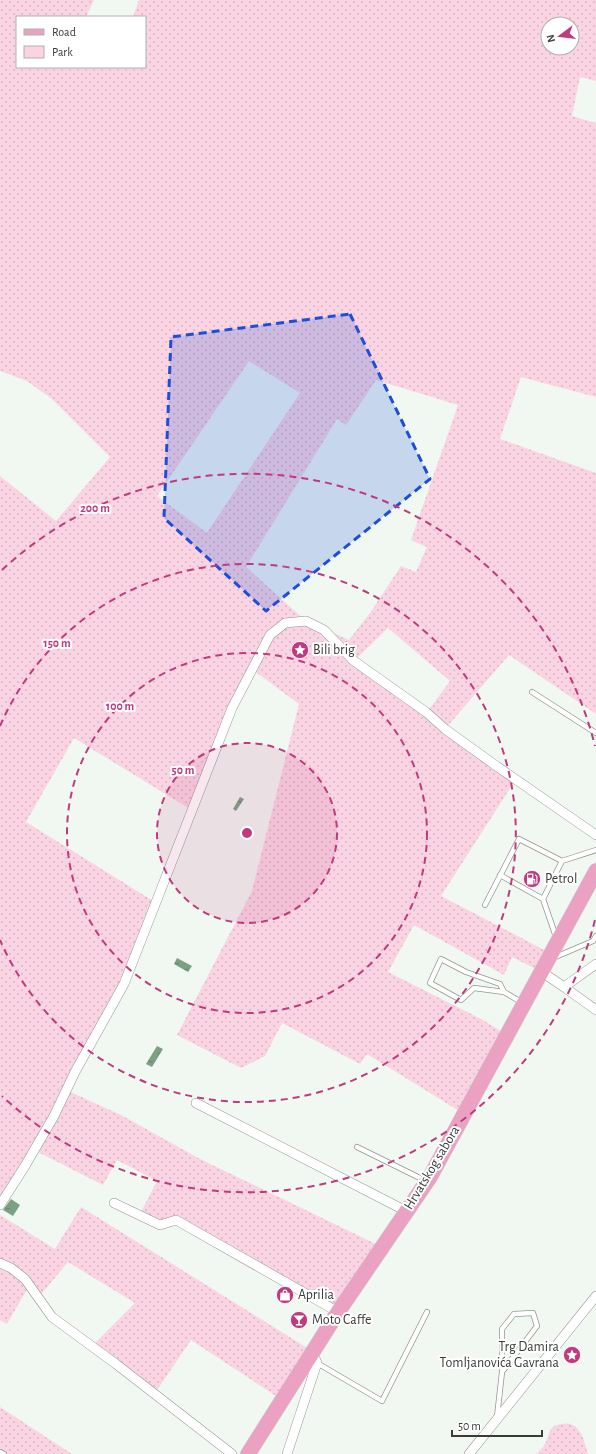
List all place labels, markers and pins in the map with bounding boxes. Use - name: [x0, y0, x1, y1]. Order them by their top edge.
- place icon: Bili brig: [290, 640, 310, 660]
- place label: Bili brig: [313, 643, 355, 657]
- centre of rings: [240, 826, 254, 840]
- fuel station icon: Petrol: [522, 869, 542, 889]
- place label: Petrol: [545, 872, 577, 886]
- shop icon: Aprilia: [275, 1285, 295, 1305]
- place label: Aprilia: [298, 1288, 335, 1302]
- bar icon: Moto Caffe: [289, 1310, 309, 1330]
- place label: Moto Caffe: [312, 1313, 371, 1327]
- place label: Trg Damira Tomljanovića Gavrana: [440, 1340, 560, 1370]
- place icon: Trg Damira Tomljanovića Gavrana: [562, 1345, 582, 1365]

